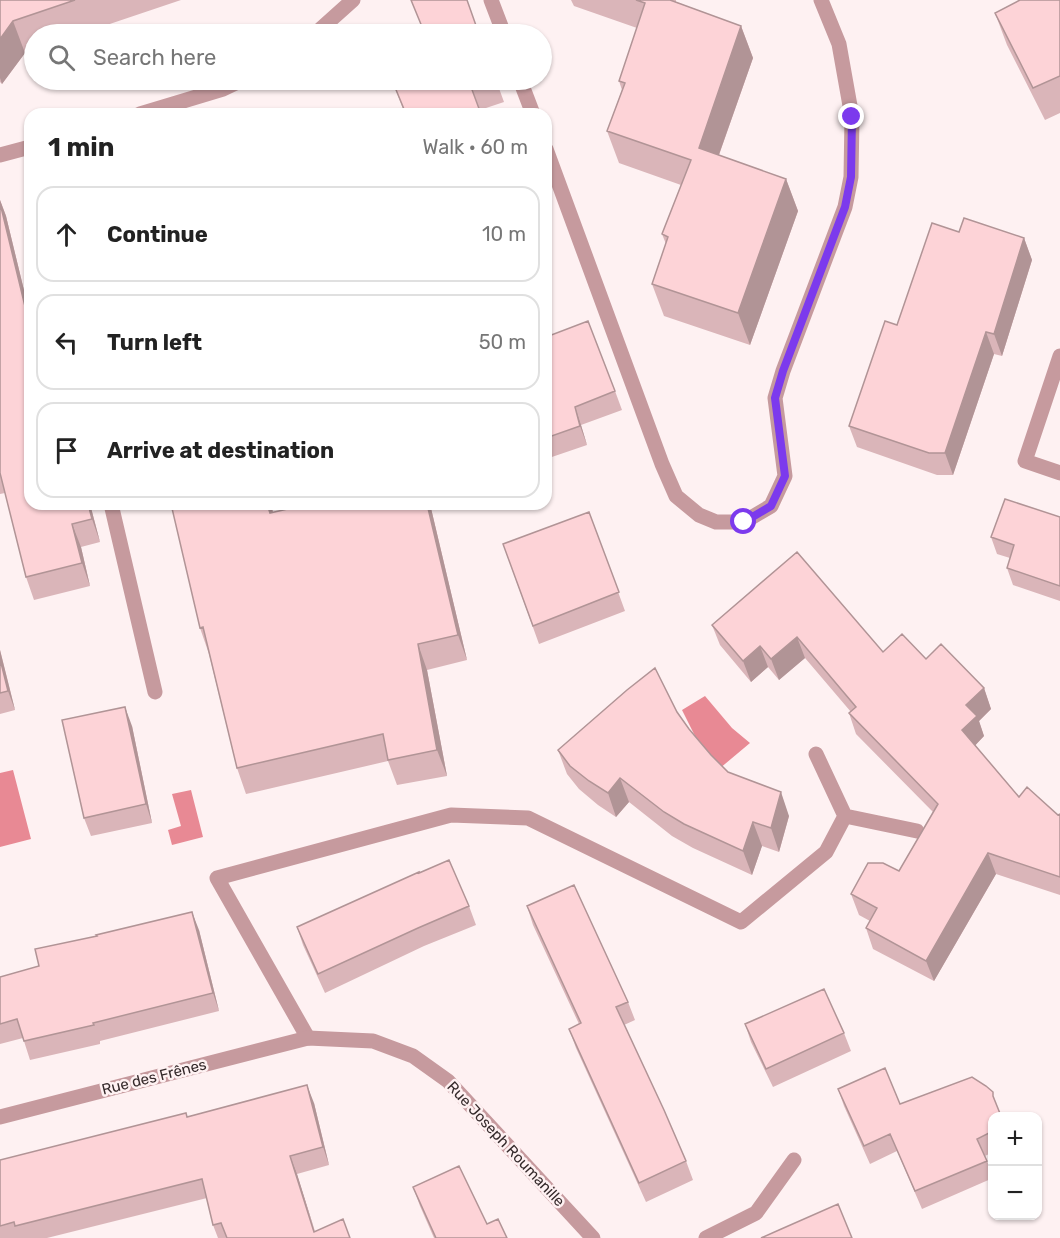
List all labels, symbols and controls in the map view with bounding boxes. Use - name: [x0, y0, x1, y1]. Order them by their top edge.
- search box: [24, 24, 552, 90]
- icon: search: [45, 41, 78, 74]
- text: Search here: [93, 44, 216, 71]
- route end: [838, 103, 864, 129]
- text: 1 min: [48, 132, 114, 163]
- text: Walk · 60 m: [423, 135, 528, 159]
- icon: ahead: [50, 218, 83, 251]
- text: Continue: [107, 221, 208, 248]
- text: 10 m: [482, 222, 526, 246]
- icon: left: [50, 326, 83, 359]
- text: Turn left: [107, 329, 202, 356]
- text: 50 m: [479, 330, 526, 354]
- icon: arrive: [50, 434, 83, 467]
- text: Arrive at destination: [107, 437, 334, 464]
- route start: [730, 508, 756, 534]
- street label: Rue des Frênes: [100, 1055, 209, 1099]
- street label: Rue Joseph Roumanille: [443, 1078, 569, 1210]
- map controls: [988, 1112, 1042, 1220]
- button: +: [988, 1112, 1042, 1166]
- button: −: [988, 1166, 1042, 1220]

